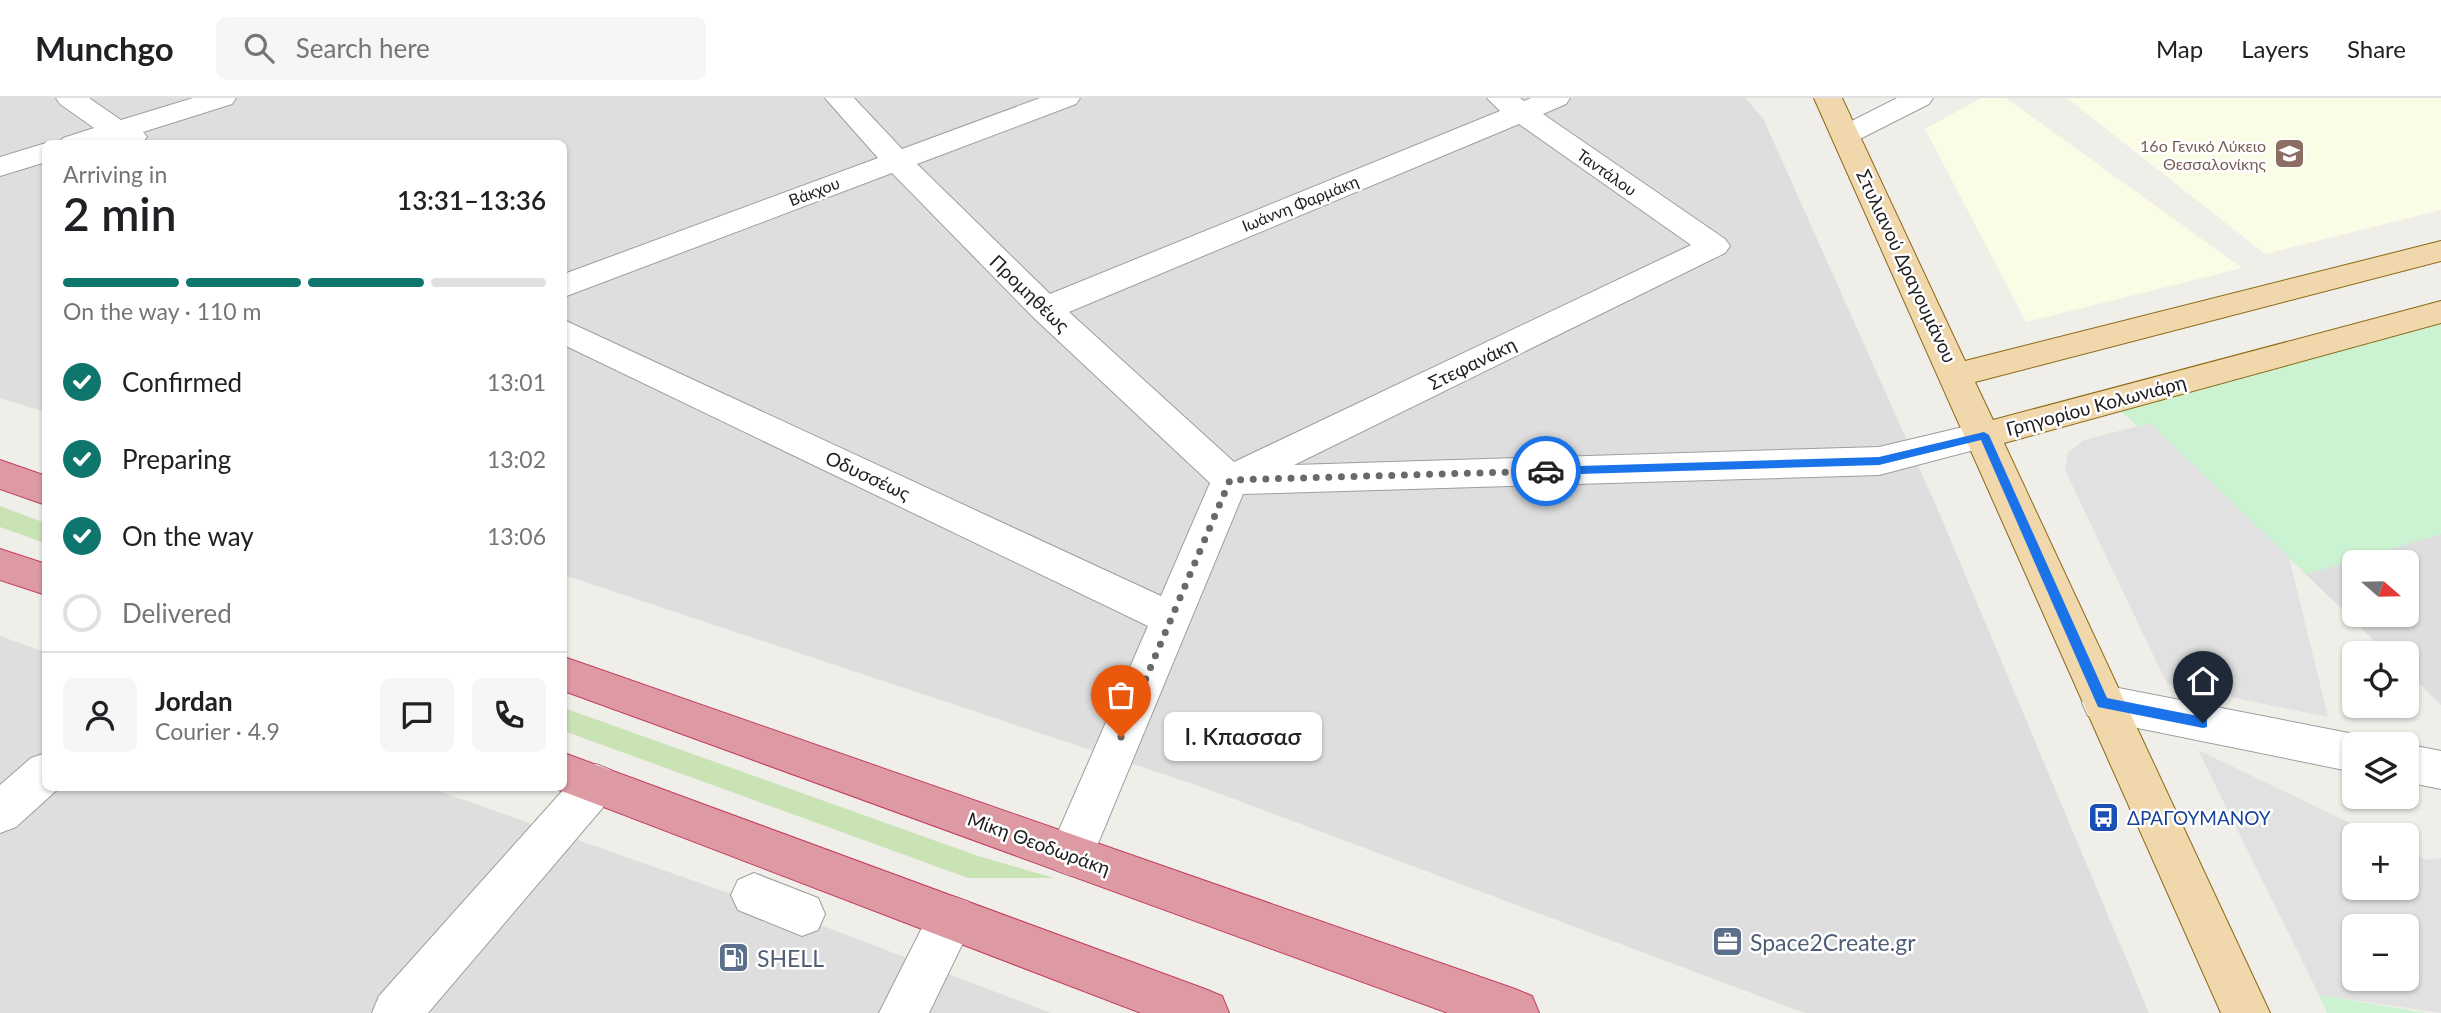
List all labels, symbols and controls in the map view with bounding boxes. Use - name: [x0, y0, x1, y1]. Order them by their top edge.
- search box: [216, 17, 706, 80]
- text: Munchgo: [35, 28, 174, 68]
- icon: search: [240, 29, 278, 67]
- text: Search here: [296, 32, 430, 64]
- text: Map: [2156, 34, 2203, 63]
- text: Layers: [2241, 34, 2309, 63]
- text: Share: [2347, 34, 2406, 63]
- place label: 16ο Γενικό Λύκειο Θεσσαλονίκης: [2140, 136, 2267, 173]
- school or university icon: 16ο Γενικό Λύκειο Θεσσαλονίκης: [2272, 137, 2306, 171]
- street label: Ταντάλου: [1574, 145, 1640, 199]
- text: Arriving in: [63, 160, 167, 188]
- street label: Στυλιανού Δραγουμάνου: [1852, 166, 1962, 366]
- street label: Ιωάννη Φαρμάκη: [1239, 171, 1361, 235]
- street label: Βάκχου: [786, 173, 842, 209]
- text: 13:31–13:36: [397, 184, 546, 216]
- text: 2 min: [63, 186, 177, 241]
- street label: Προμηθέως: [986, 250, 1075, 337]
- text: On the way · 110 m: [63, 297, 262, 325]
- street label: Στεφανάκη: [1424, 332, 1520, 394]
- icon: check: [63, 363, 101, 401]
- text: Confirmed: [122, 366, 242, 398]
- text: 13:01: [487, 368, 546, 396]
- street label: Γρηγορίου Κολωνιάρη: [2003, 370, 2189, 440]
- courier: [1511, 436, 1581, 506]
- icon: check: [63, 440, 101, 478]
- text: Preparing: [122, 443, 231, 475]
- text: 13:02: [487, 445, 546, 473]
- street label: Οδυσσέως: [822, 445, 914, 505]
- icon: car: [1527, 452, 1565, 490]
- icon: check: [63, 517, 101, 555]
- text: On the way: [122, 520, 254, 552]
- text: 13:06: [487, 522, 546, 550]
- north arrow: [2342, 550, 2418, 626]
- map controls: [2342, 550, 2419, 991]
- text: Delivered: [122, 597, 232, 629]
- button: locate: [2342, 641, 2419, 718]
- pin: [2173, 651, 2233, 723]
- icon: home: [2184, 662, 2222, 700]
- pin: [1091, 665, 1151, 737]
- icon: bag: [1102, 676, 1140, 714]
- button: person: [63, 678, 137, 752]
- button: chat: [380, 678, 454, 752]
- button: phone: [472, 678, 546, 752]
- text: Jordan: [155, 685, 233, 717]
- callout: Ι. Κπασσασ: [1163, 712, 1320, 762]
- text: Courier · 4.9: [155, 717, 280, 745]
- text: Ι. Κπασσασ: [1185, 722, 1301, 750]
- button: layers: [2342, 732, 2419, 809]
- bus stop icon: ΔΡΑΓΟΥΜΑΝΟΥ: [2087, 800, 2121, 834]
- place label: ΔΡΑΓΟΥΜΑΝΟΥ: [2127, 806, 2271, 829]
- street label: Μίκη Θεοδωράκη: [965, 807, 1113, 879]
- button: +: [2342, 823, 2419, 900]
- button: −: [2342, 914, 2419, 991]
- office icon: Space2Create.gr: [1710, 925, 1744, 959]
- place label: Space2Create.gr: [1750, 928, 1916, 956]
- fuel station icon: SHELL: [717, 941, 751, 975]
- place label: SHELL: [757, 944, 824, 972]

